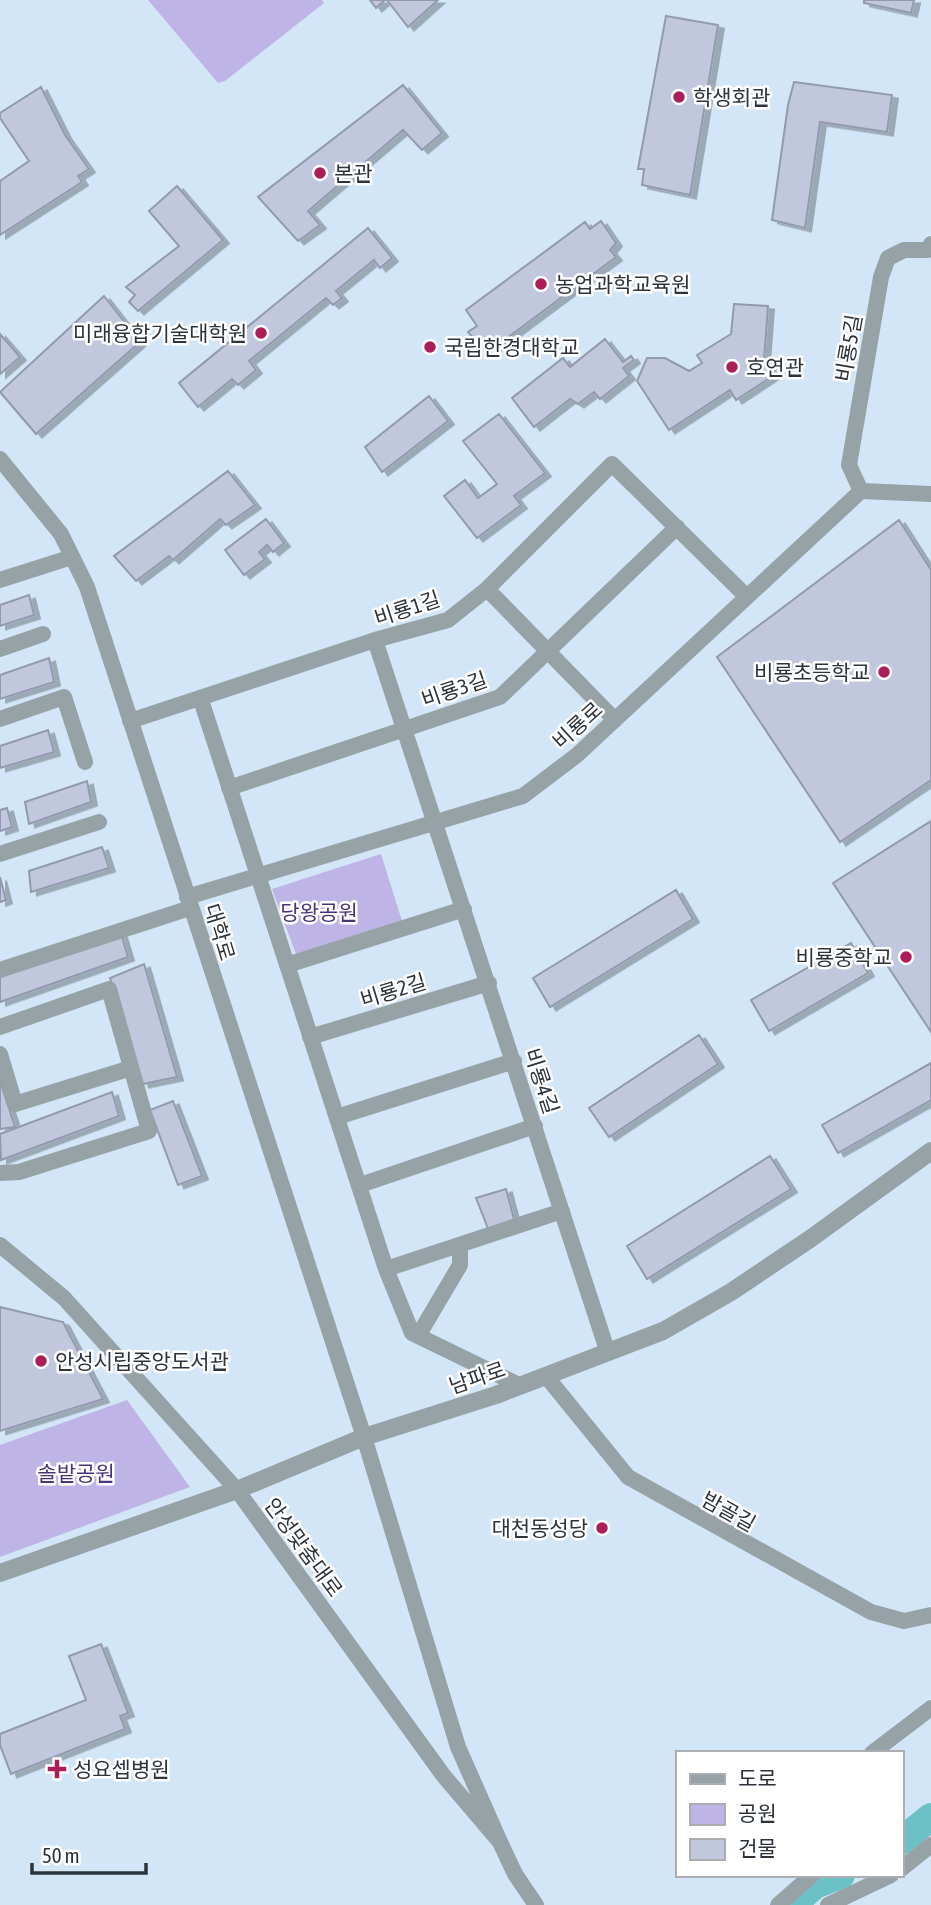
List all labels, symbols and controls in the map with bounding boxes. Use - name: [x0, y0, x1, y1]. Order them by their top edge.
- place label: 학생회관: [693, 85, 770, 109]
- marker: 학생회관: [671, 89, 687, 105]
- place label: 본관: [334, 161, 373, 185]
- marker: 본관: [312, 165, 328, 181]
- place label: 농업과학교육원: [555, 272, 690, 296]
- marker: 농업과학교육원: [533, 276, 549, 292]
- street label: 비룡5길: [830, 313, 866, 383]
- place label: 미래융합기술대학원: [73, 321, 247, 345]
- marker: 미래융합기술대학원: [253, 325, 269, 341]
- place label: 국립한경대학교: [444, 335, 579, 359]
- marker: 국립한경대학교: [422, 339, 438, 355]
- place label: 호연관: [746, 355, 804, 379]
- marker: 호연관: [724, 359, 740, 375]
- street label: 비룡1길: [371, 586, 443, 630]
- place label: 비룡초등학교: [754, 660, 870, 684]
- marker: 비룡초등학교: [876, 664, 892, 680]
- street label: 비룡3길: [418, 667, 490, 711]
- street label: 비룡로: [547, 697, 607, 753]
- park label: 당왕공원: [280, 900, 358, 924]
- street label: 대학로: [200, 901, 240, 963]
- place label: 비룡중학교: [795, 945, 892, 969]
- marker: 비룡중학교: [898, 949, 914, 965]
- street label: 비룡2길: [357, 969, 429, 1011]
- street label: 비룡4길: [520, 1045, 564, 1117]
- place label: 안성시립중앙도서관: [55, 1349, 229, 1373]
- marker: 안성시립중앙도서관: [33, 1353, 49, 1369]
- street label: 남파로: [446, 1356, 508, 1398]
- park label: 솔밭공원: [37, 1461, 115, 1485]
- street label: 밤골길: [698, 1486, 760, 1536]
- street label: 안성맞춤대로: [260, 1493, 348, 1601]
- place label: 대천동성당: [491, 1516, 588, 1540]
- marker: 대천동성당: [594, 1520, 610, 1536]
- legend: [676, 1751, 903, 1877]
- place label: 성요셉병원: [73, 1757, 170, 1781]
- marker: 성요셉병원: [47, 1759, 67, 1779]
- text: 도로: [738, 1766, 777, 1790]
- text: 공원: [738, 1801, 777, 1825]
- scale bar: [32, 1832, 145, 1876]
- text: 건물: [738, 1836, 777, 1860]
- text: 50 m: [42, 1843, 80, 1867]

